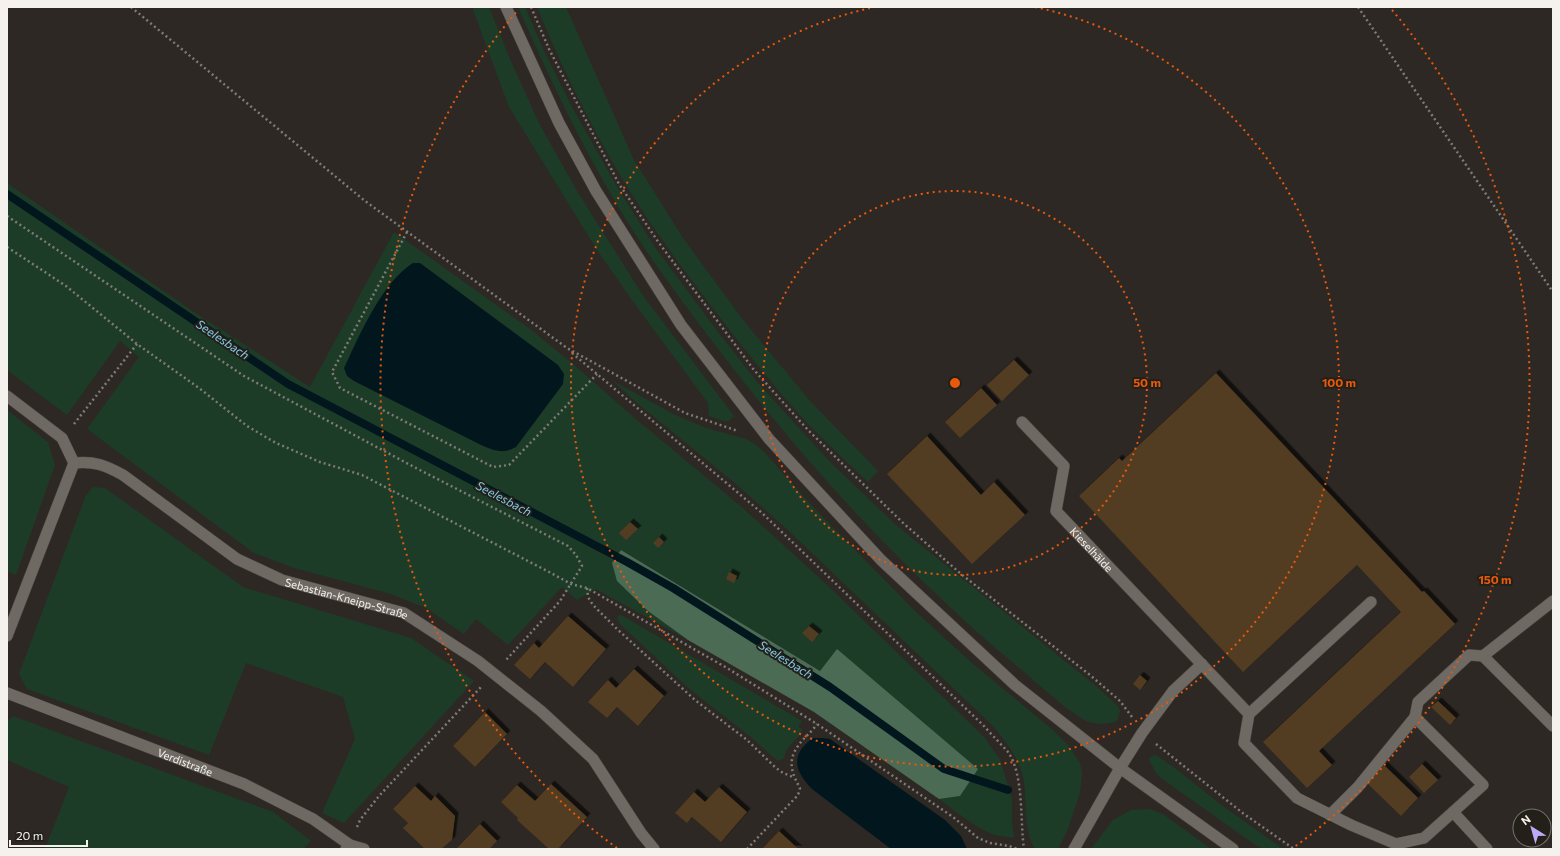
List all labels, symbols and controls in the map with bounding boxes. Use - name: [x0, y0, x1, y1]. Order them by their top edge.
- water label: Seelesbach: [194, 316, 252, 362]
- text: 50 m: [1133, 375, 1161, 389]
- text: 100 m: [1322, 375, 1356, 389]
- centre of rings: [948, 376, 962, 390]
- water label: Seelesbach: [474, 478, 534, 518]
- street label: Kieselhälde: [1068, 524, 1117, 574]
- text: 150 m: [1478, 572, 1512, 586]
- street label: Sebastian-Kneipp-Straße: [284, 575, 411, 621]
- water label: Seelesbach: [757, 637, 816, 681]
- street label: Verdistraße: [156, 745, 215, 778]
- north arrow: [1512, 808, 1552, 848]
- text: N: [1518, 812, 1533, 827]
- scale bar: [10, 822, 87, 848]
- text: 20 m: [16, 828, 43, 842]

